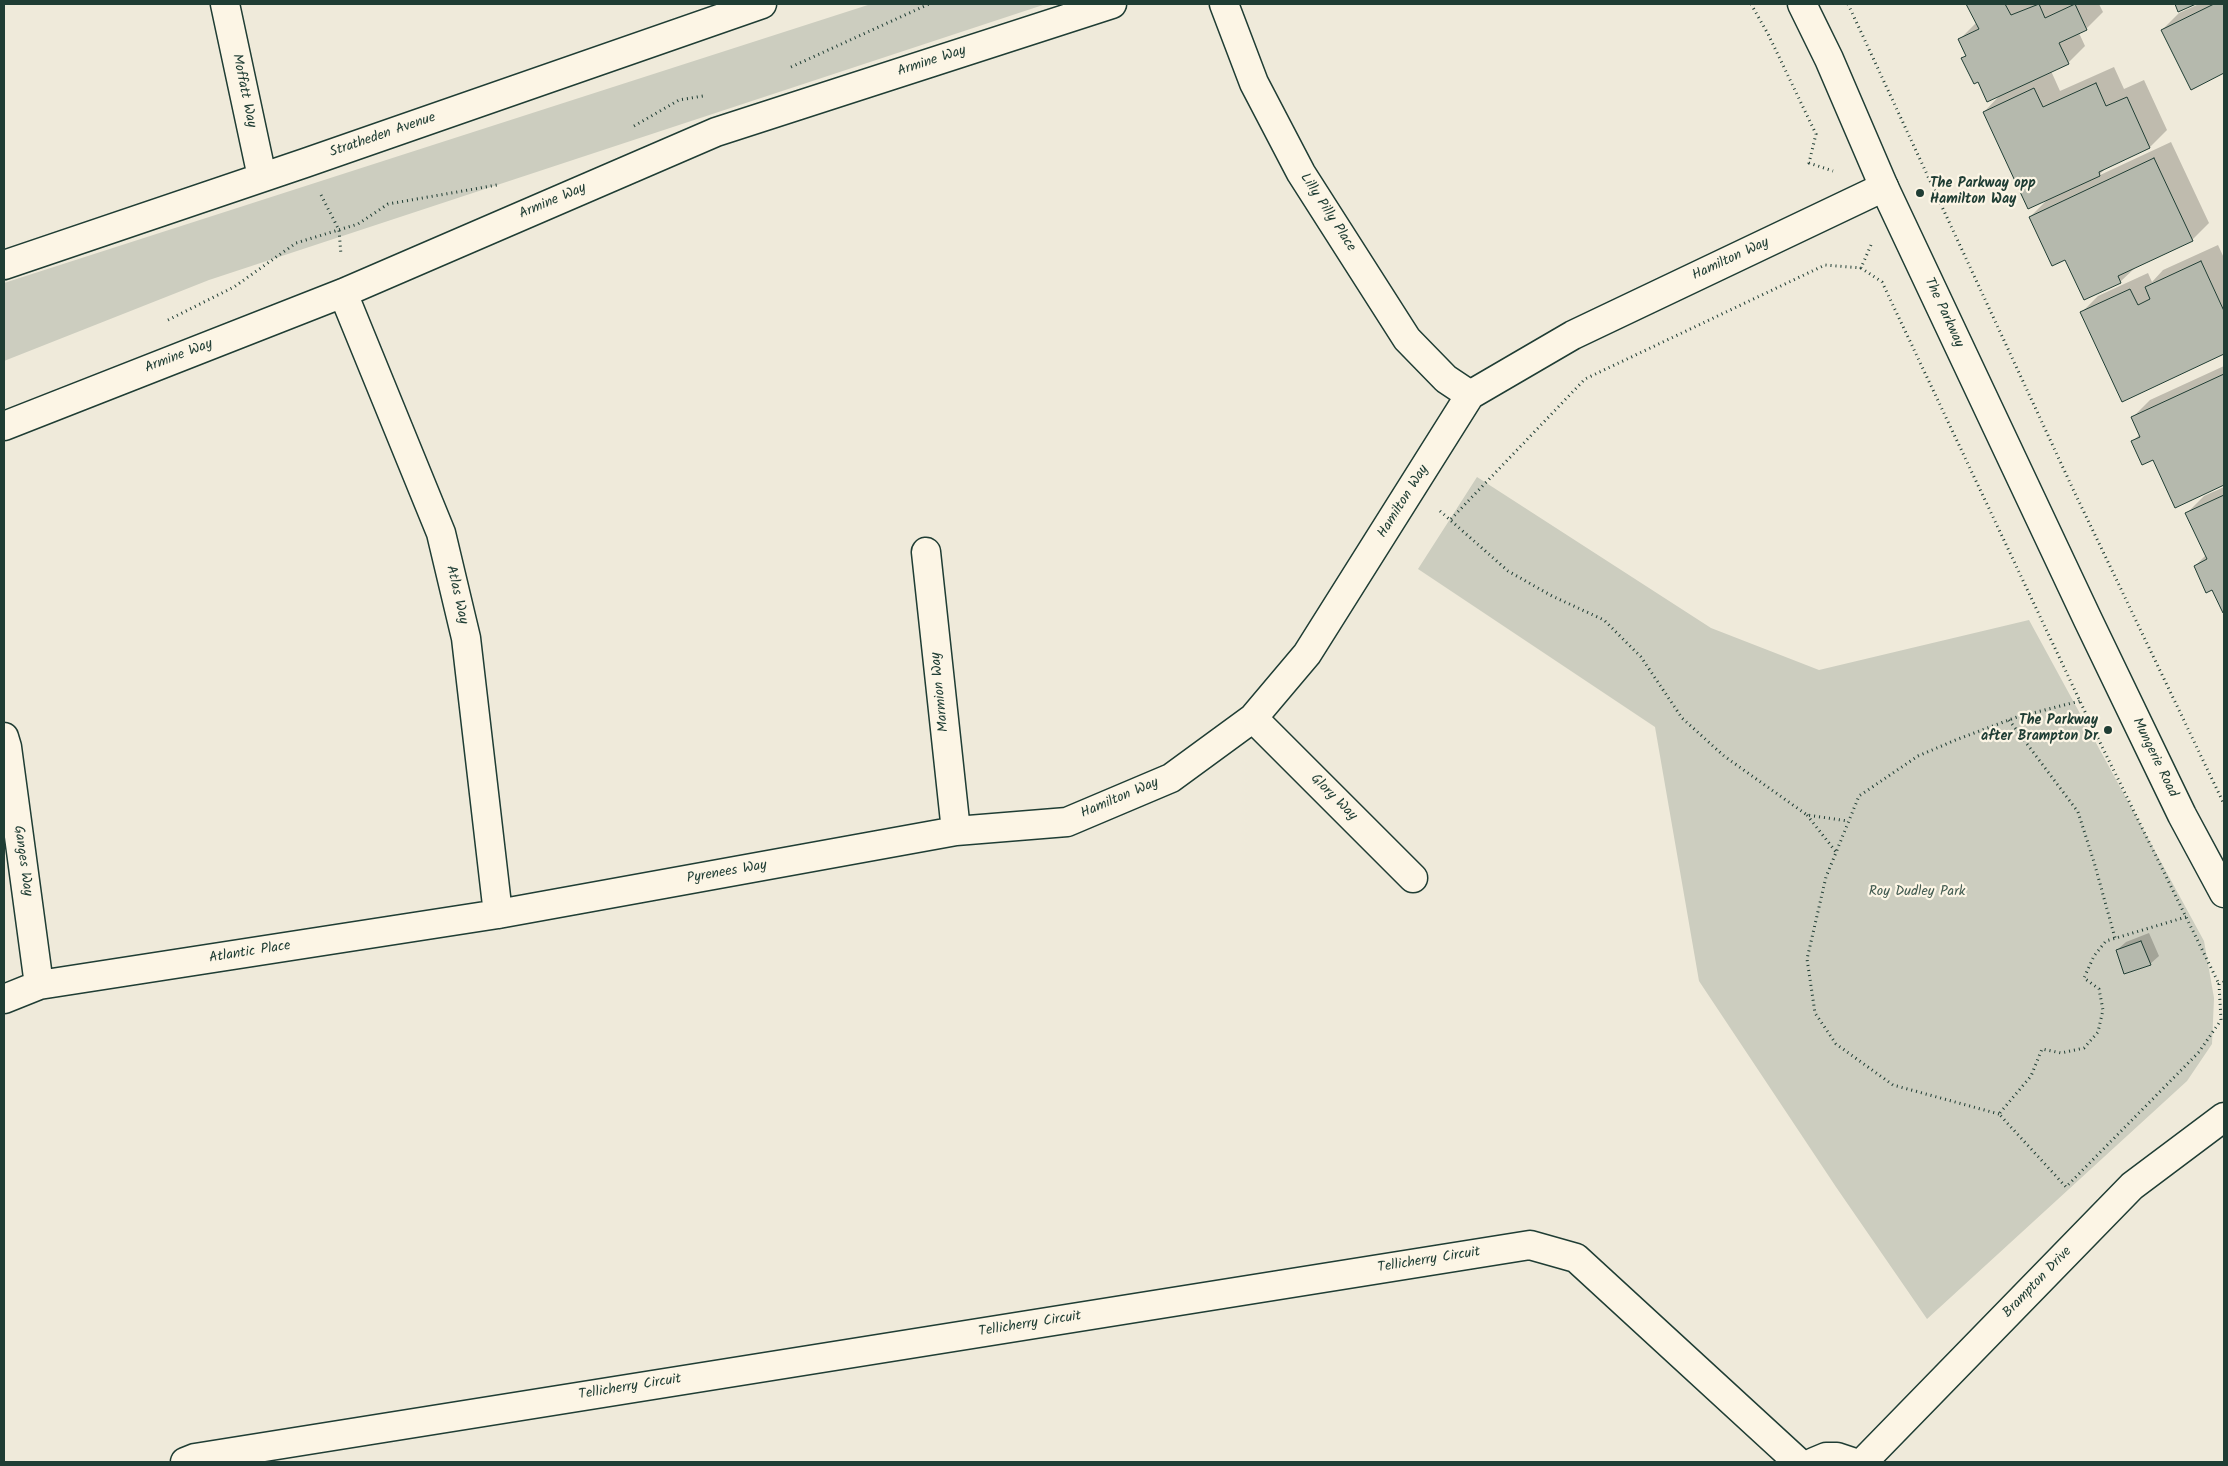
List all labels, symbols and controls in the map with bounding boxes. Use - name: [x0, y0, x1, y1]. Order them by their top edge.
- street label: Armine Way: [896, 43, 968, 81]
- street label: Moffatt Way: [227, 53, 259, 129]
- street label: Stratheden Avenue: [328, 110, 438, 162]
- street label: Lilly Pilly Place: [1295, 171, 1359, 255]
- place label: The Parkway opp Hamilton Way: [1930, 177, 2036, 210]
- street label: Armine Way: [517, 180, 589, 224]
- marker: The Parkway opp Hamilton Way: [1914, 187, 1926, 199]
- street label: Hamilton Way: [1690, 235, 1772, 285]
- street label: The Parkway: [1920, 276, 1966, 350]
- street label: Armine Way: [143, 336, 215, 378]
- street label: Hamilton Way: [1375, 462, 1433, 542]
- street label: Atlas Way: [441, 564, 471, 626]
- street label: Marmion Way: [928, 651, 954, 733]
- place label: The Parkway after Brampton Dr: [1981, 714, 2098, 746]
- street label: Mungerie Road: [2128, 716, 2180, 800]
- marker: The Parkway after Brampton Dr: [2102, 724, 2114, 736]
- street label: Glory Way: [1306, 771, 1360, 825]
- street label: Hamilton Way: [1079, 775, 1161, 823]
- street label: Ganges Way: [9, 825, 35, 897]
- street label: Pyrenees Way: [686, 858, 768, 888]
- park label: Roy Dudley Park: [1869, 885, 1965, 901]
- street label: Atlantic Place: [208, 938, 292, 968]
- street label: Brampton Drive: [2000, 1244, 2076, 1322]
- street label: Tellicherry Circuit: [1377, 1245, 1481, 1277]
- street label: Tellicherry Circuit: [978, 1309, 1082, 1341]
- street label: Tellicherry Circuit: [578, 1372, 682, 1404]

